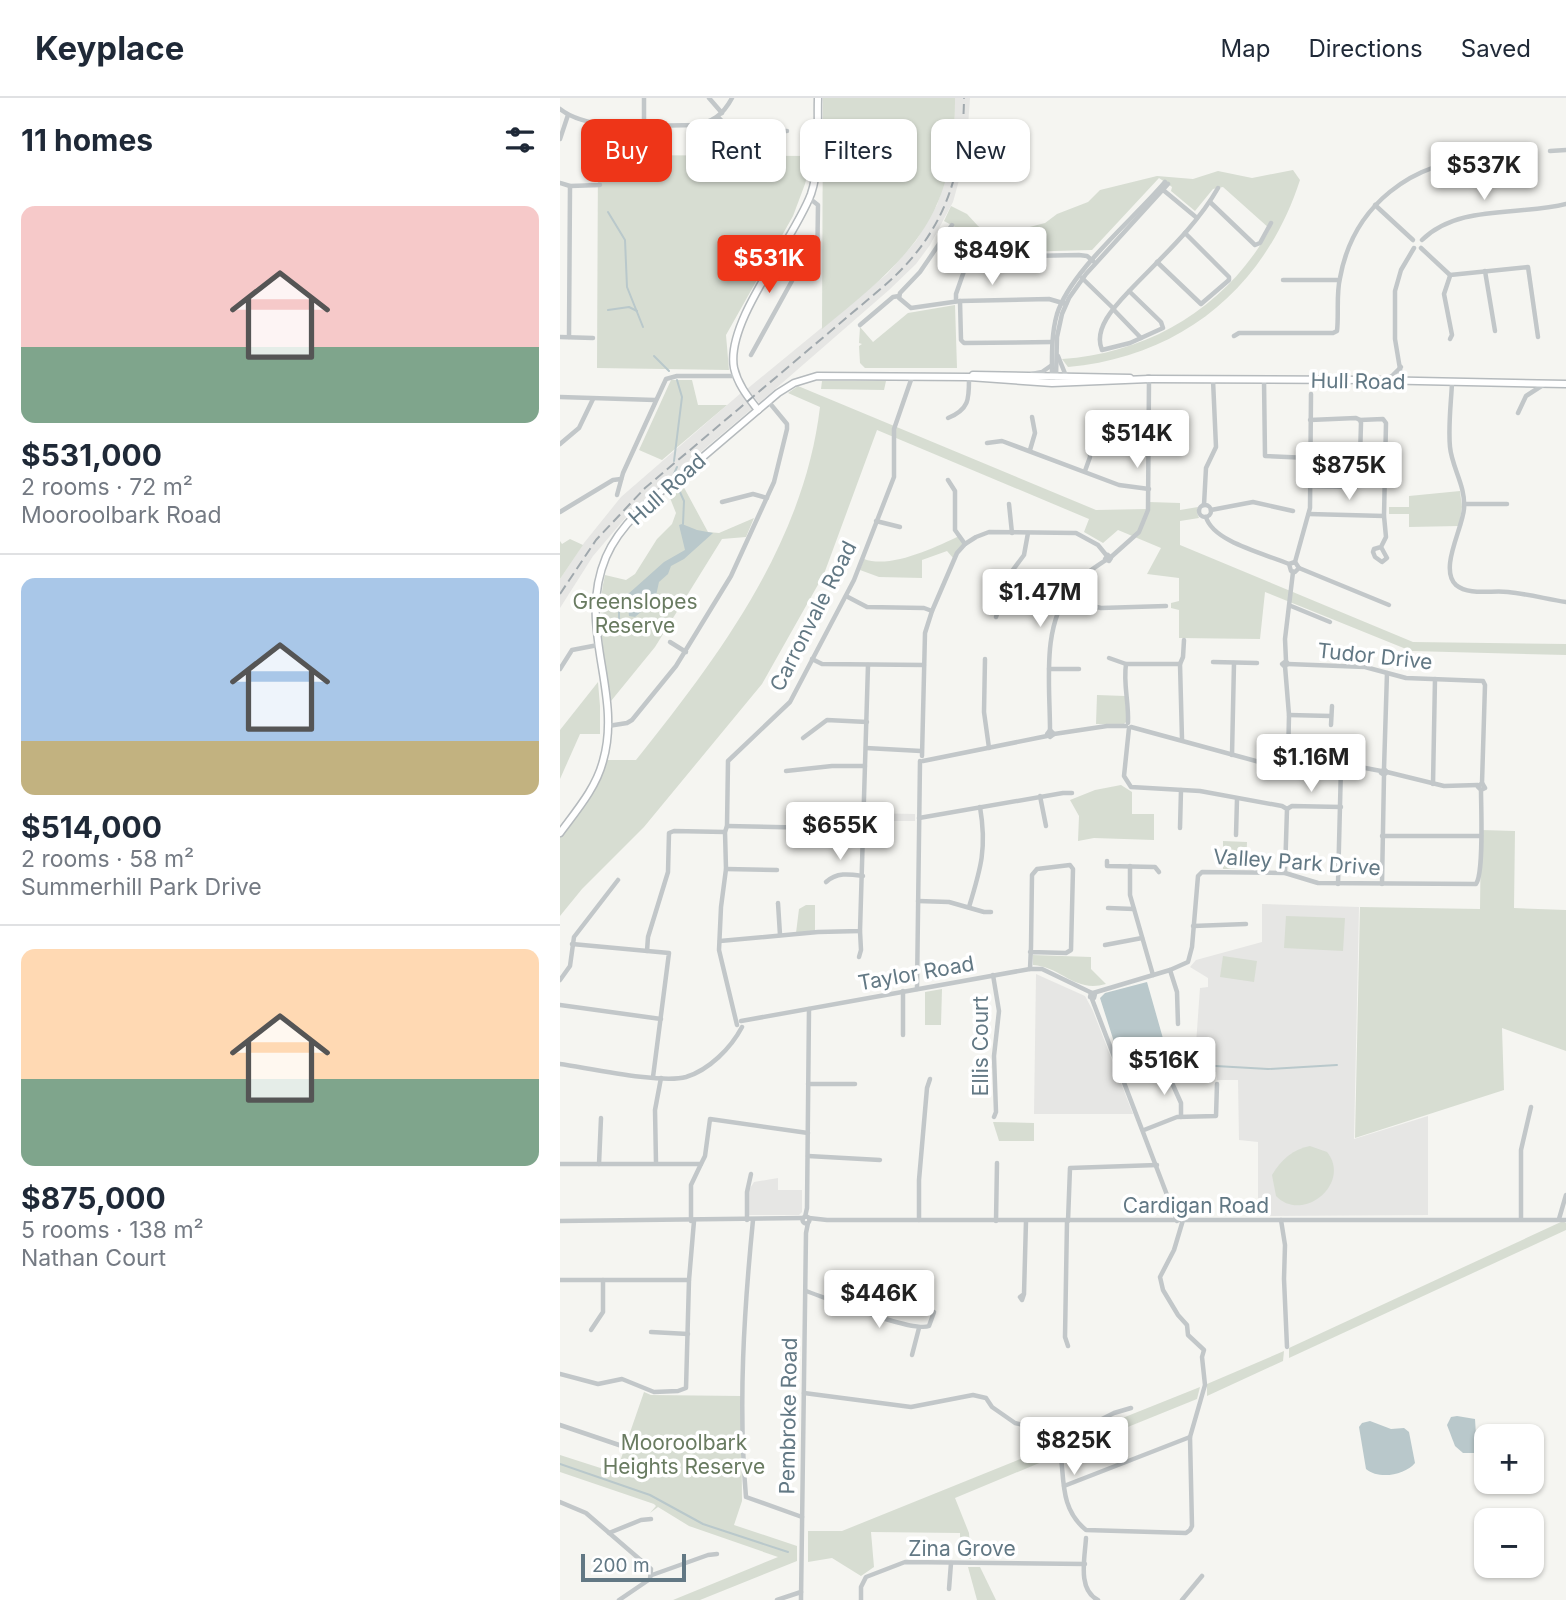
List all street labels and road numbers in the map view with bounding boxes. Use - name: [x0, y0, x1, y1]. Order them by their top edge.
- street label: Hull Road: [1310, 368, 1406, 394]
- street label: Hull Road: [623, 448, 711, 530]
- street label: Carronvale Road: [764, 537, 862, 695]
- street label: Tudor Drive: [1316, 638, 1434, 674]
- street label: Valley Park Drive: [1212, 844, 1382, 880]
- street label: Taylor Road: [856, 950, 976, 996]
- street label: Ellis Court: [968, 996, 993, 1096]
- street label: Cardigan Road: [1123, 1193, 1269, 1218]
- street label: Pembroke Road: [774, 1337, 802, 1495]
- street label: Zina Grove: [908, 1536, 1016, 1561]

